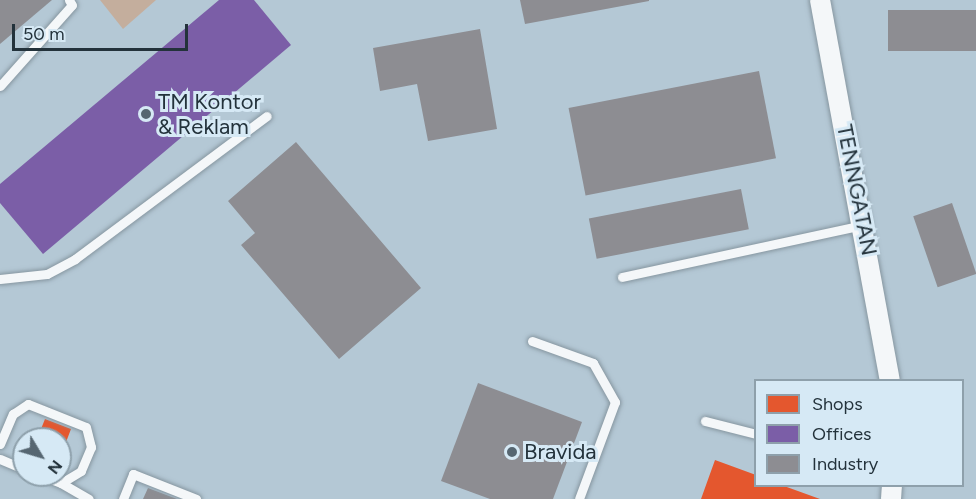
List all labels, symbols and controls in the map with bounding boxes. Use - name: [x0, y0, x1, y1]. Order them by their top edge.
- scale bar: [15, 12, 190, 50]
- text: 50 m: [23, 23, 65, 45]
- place label: TM Kontor & Reklam: [158, 88, 261, 140]
- marker: TM Kontor & Reklam: [139, 107, 153, 121]
- street label: TENNGATAN: [831, 122, 883, 258]
- legend: [754, 379, 964, 487]
- text: Shops: [812, 393, 863, 415]
- text: Offices: [812, 423, 871, 445]
- north arrow: [12, 427, 72, 487]
- place label: Bravida: [524, 439, 597, 465]
- marker: Bravida: [505, 445, 519, 459]
- text: Industry: [812, 453, 878, 475]
- text: N: [44, 456, 66, 478]

